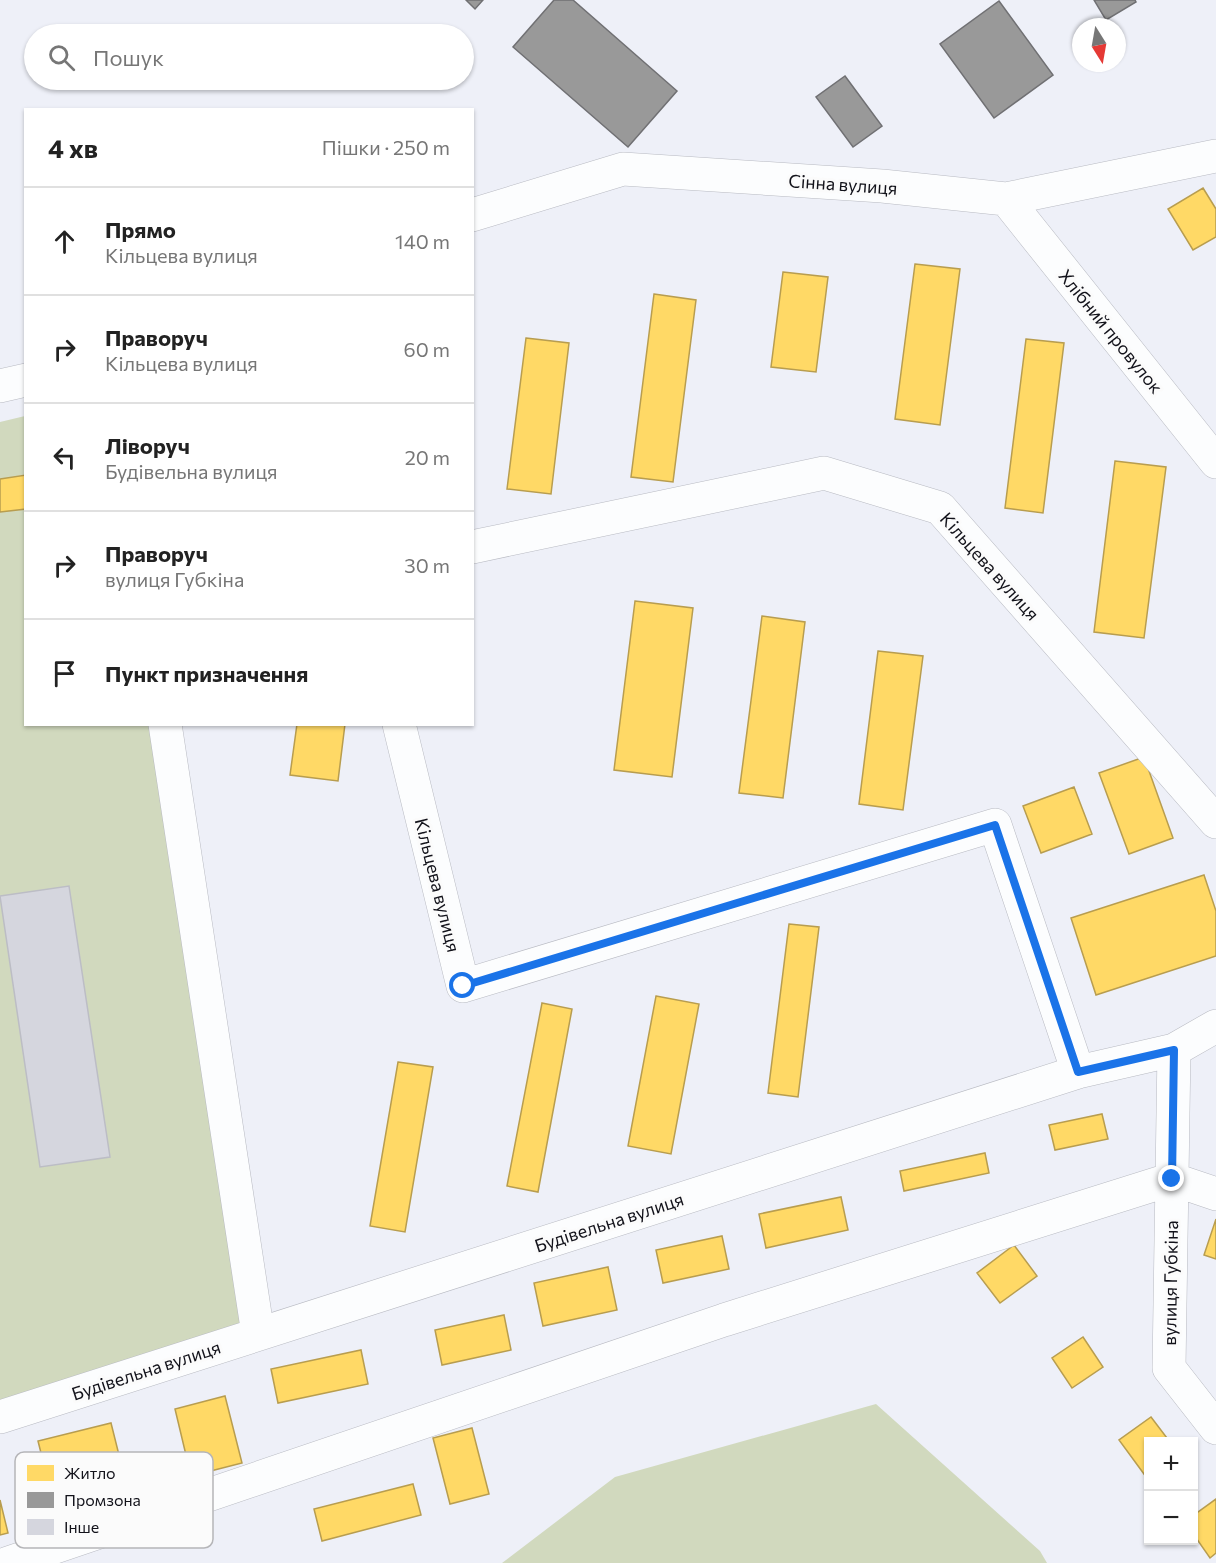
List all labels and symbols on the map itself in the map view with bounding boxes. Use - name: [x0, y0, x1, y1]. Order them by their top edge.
- north arrow: [1072, 18, 1126, 72]
- street label: Сінна вулиця: [788, 169, 898, 199]
- street label: Хлібний провулок: [1054, 265, 1168, 398]
- street label: Кільцева вулиця: [936, 508, 1044, 624]
- street label: Кільцева вулиця: [411, 816, 465, 954]
- route start: [449, 972, 475, 998]
- route end: [1158, 1165, 1184, 1191]
- street label: Будівельна вулиця: [532, 1188, 686, 1256]
- street label: вулиця Губкіна: [1158, 1220, 1182, 1346]
- street label: Будівельна вулиця: [69, 1336, 223, 1404]
- legend: [15, 1452, 213, 1548]
- text: Житло: [64, 1463, 116, 1482]
- text: Промзона: [64, 1490, 141, 1509]
- text: Інше: [64, 1517, 99, 1536]

